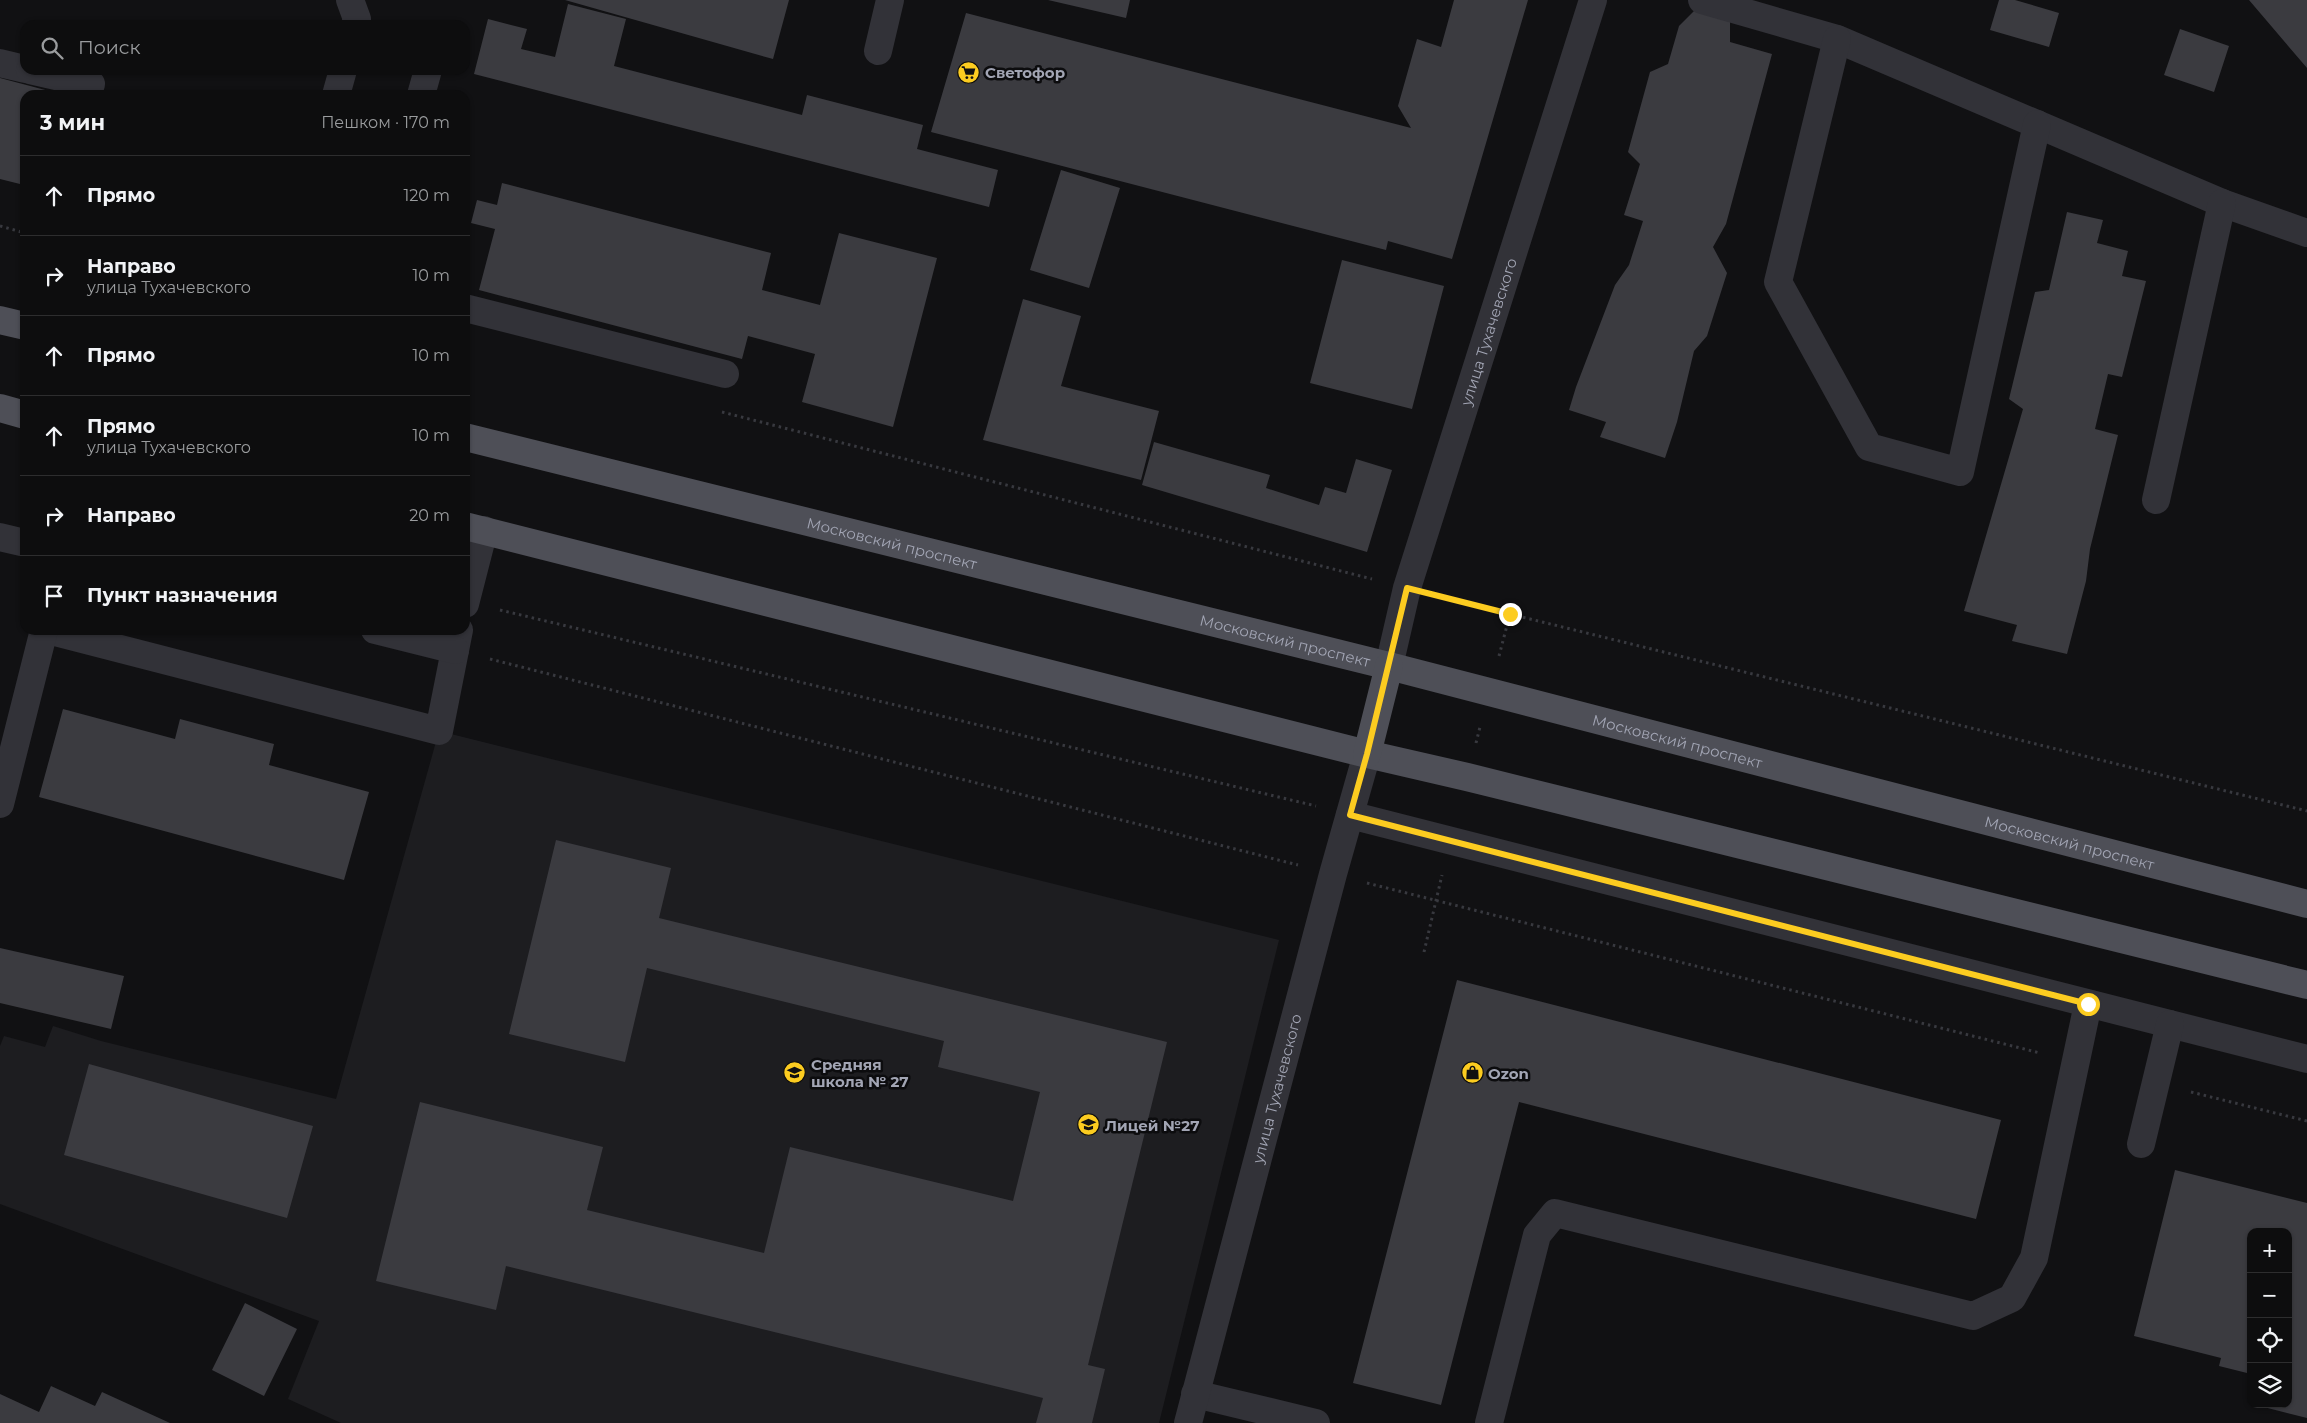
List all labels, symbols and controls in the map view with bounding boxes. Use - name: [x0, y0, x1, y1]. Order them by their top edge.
- search box: [20, 20, 470, 75]
- icon: search: [38, 34, 66, 62]
- text: Поиск: [78, 36, 141, 59]
- supermarket icon: Светофор: [957, 60, 981, 84]
- place label: Светофор: [985, 63, 1065, 82]
- text: 3 мин: [40, 110, 105, 135]
- text: Пешком · 170 m: [321, 113, 450, 132]
- icon: ahead: [40, 182, 68, 210]
- text: Прямо: [87, 184, 155, 207]
- text: 120 m: [403, 186, 450, 205]
- text: Направо: [87, 255, 176, 278]
- street label: улица Тухачевского: [1456, 255, 1520, 409]
- icon: right: [40, 262, 68, 290]
- text: 10 m: [412, 266, 450, 285]
- text: улица Тухачевского: [87, 278, 251, 297]
- icon: ahead: [40, 342, 68, 370]
- text: Прямо: [87, 344, 155, 367]
- text: 10 m: [412, 346, 450, 365]
- text: Прямо: [87, 415, 155, 438]
- icon: ahead: [40, 422, 68, 450]
- text: 10 m: [412, 426, 450, 445]
- text: улица Тухачевского: [87, 438, 251, 457]
- icon: right: [40, 502, 68, 530]
- text: Направо: [87, 504, 176, 527]
- text: 20 m: [409, 506, 450, 525]
- street label: Московский проспект: [805, 513, 980, 573]
- icon: arrive: [40, 582, 68, 610]
- text: Пункт назначения: [87, 584, 278, 607]
- route end: [1499, 603, 1522, 626]
- street label: Московский проспект: [1198, 610, 1373, 671]
- street label: Московский проспект: [1590, 710, 1765, 772]
- street label: Московский проспект: [1983, 811, 2157, 874]
- route start: [2077, 993, 2100, 1016]
- street label: улица Тухачевского: [1247, 1012, 1305, 1166]
- place label: Средняя школа № 27: [811, 1055, 909, 1091]
- school or university icon: Средняя школа № 27: [783, 1061, 807, 1085]
- shop icon: Ozon: [1460, 1061, 1484, 1085]
- place label: Ozon: [1488, 1064, 1529, 1083]
- school or university icon: Лицей №27: [1077, 1113, 1101, 1137]
- place label: Лицей №27: [1105, 1116, 1199, 1135]
- map controls: [2247, 1228, 2292, 1408]
- button: +: [2247, 1228, 2292, 1273]
- button: −: [2247, 1273, 2292, 1318]
- button: locate: [2247, 1318, 2292, 1363]
- button: layers: [2247, 1363, 2292, 1408]

